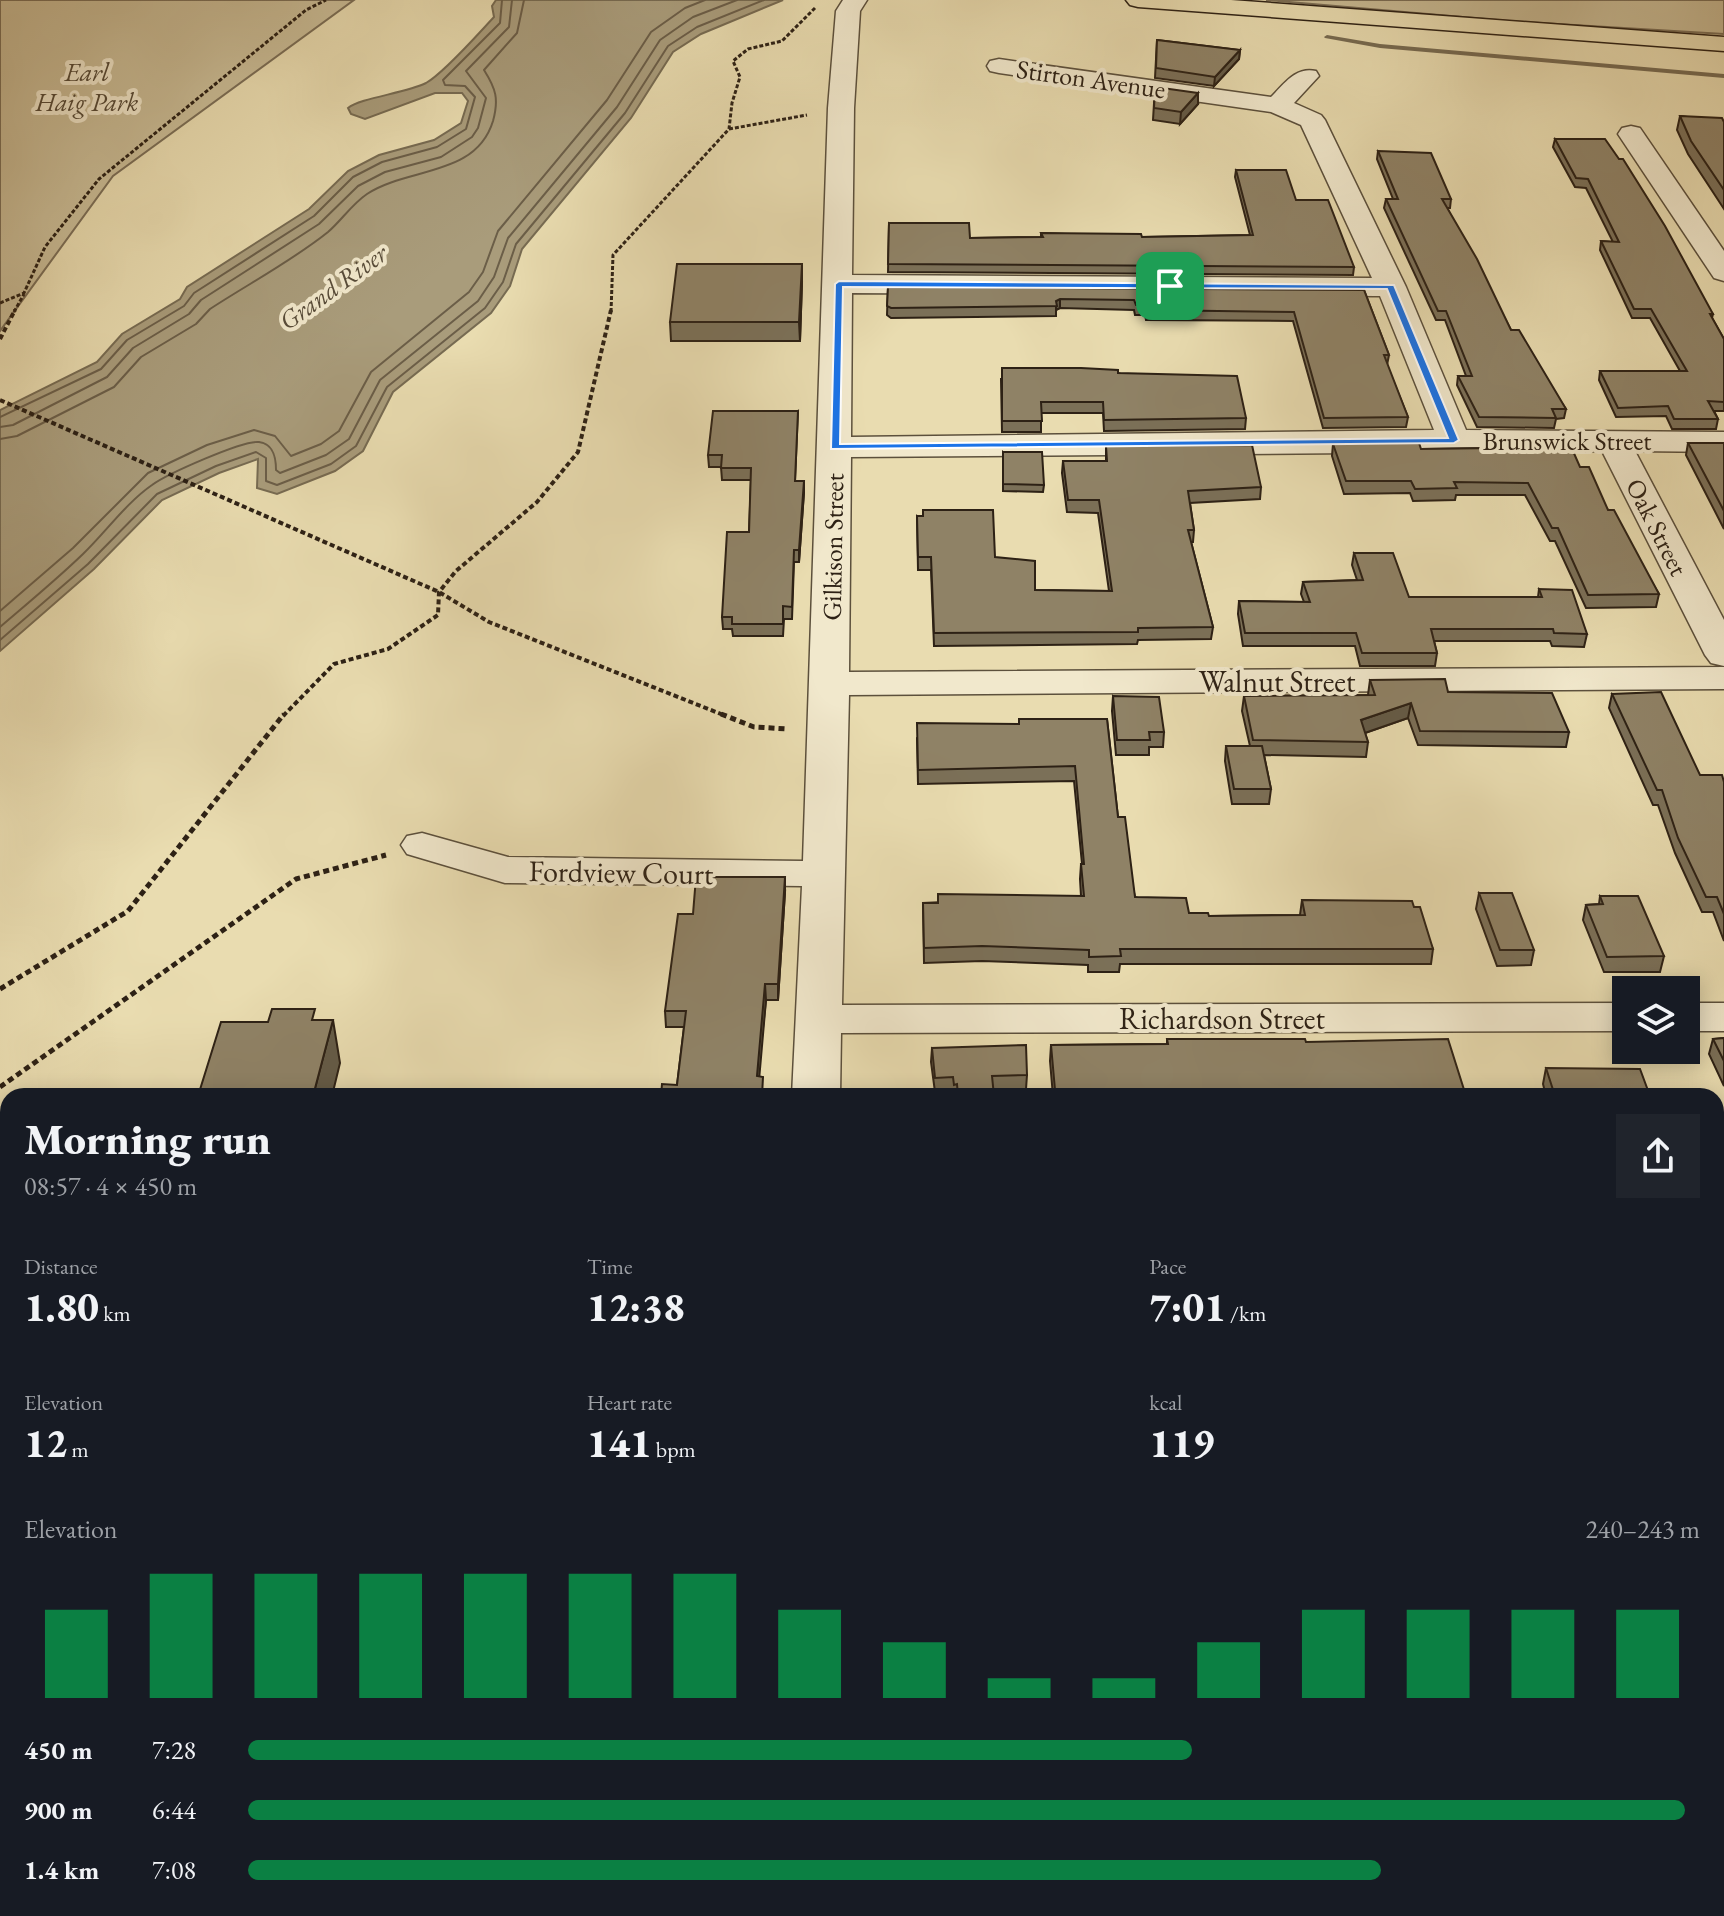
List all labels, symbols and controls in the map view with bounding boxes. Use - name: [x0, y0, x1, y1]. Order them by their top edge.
- street label: Stirton Avenue: [1014, 52, 1168, 106]
- park label: Earl Haig Park: [35, 55, 139, 119]
- water label: Grand River: [272, 236, 395, 338]
- pin: [1136, 252, 1204, 320]
- icon: arrive: [1148, 264, 1192, 308]
- street label: Brunswick Street: [1482, 424, 1652, 458]
- street label: Gilkison Street: [815, 473, 851, 621]
- street label: Oak Street: [1618, 473, 1696, 581]
- street label: Walnut Street: [1199, 662, 1356, 701]
- street label: Fordview Court: [528, 851, 714, 893]
- map controls: [1612, 976, 1700, 1064]
- button: layers: [1612, 976, 1700, 1064]
- street label: Richardson Street: [1119, 999, 1326, 1038]
- text: Morning run: [24, 1110, 271, 1167]
- button: share: [1616, 1114, 1700, 1198]
- text: 08:57 · 4 × 450 m: [24, 1169, 197, 1203]
- text: Distance: [24, 1252, 97, 1281]
- text: Time: [587, 1252, 632, 1281]
- text: Pace: [1149, 1252, 1186, 1281]
- text: 1.80: [24, 1281, 99, 1333]
- text: 12:38: [587, 1281, 685, 1333]
- text: 7:01: [1149, 1281, 1226, 1333]
- text: km: [99, 1299, 131, 1328]
- text: /km: [1226, 1299, 1266, 1328]
- text: Elevation: [24, 1388, 103, 1417]
- text: Heart rate: [587, 1388, 672, 1417]
- text: kcal: [1149, 1388, 1182, 1417]
- text: 12: [24, 1417, 67, 1469]
- text: 141: [587, 1417, 651, 1469]
- text: 119: [1149, 1417, 1214, 1469]
- text: m: [67, 1435, 89, 1464]
- text: bpm: [651, 1435, 696, 1464]
- text: Elevation: [24, 1512, 118, 1546]
- text: 240–243 m: [1585, 1512, 1700, 1546]
- text: 450 m: [24, 1733, 92, 1767]
- text: 7:28: [152, 1733, 196, 1767]
- text: 900 m: [24, 1793, 92, 1827]
- text: 6:44: [152, 1793, 196, 1827]
- text: 1.4 km: [24, 1853, 99, 1887]
- text: 7:08: [152, 1853, 196, 1887]

